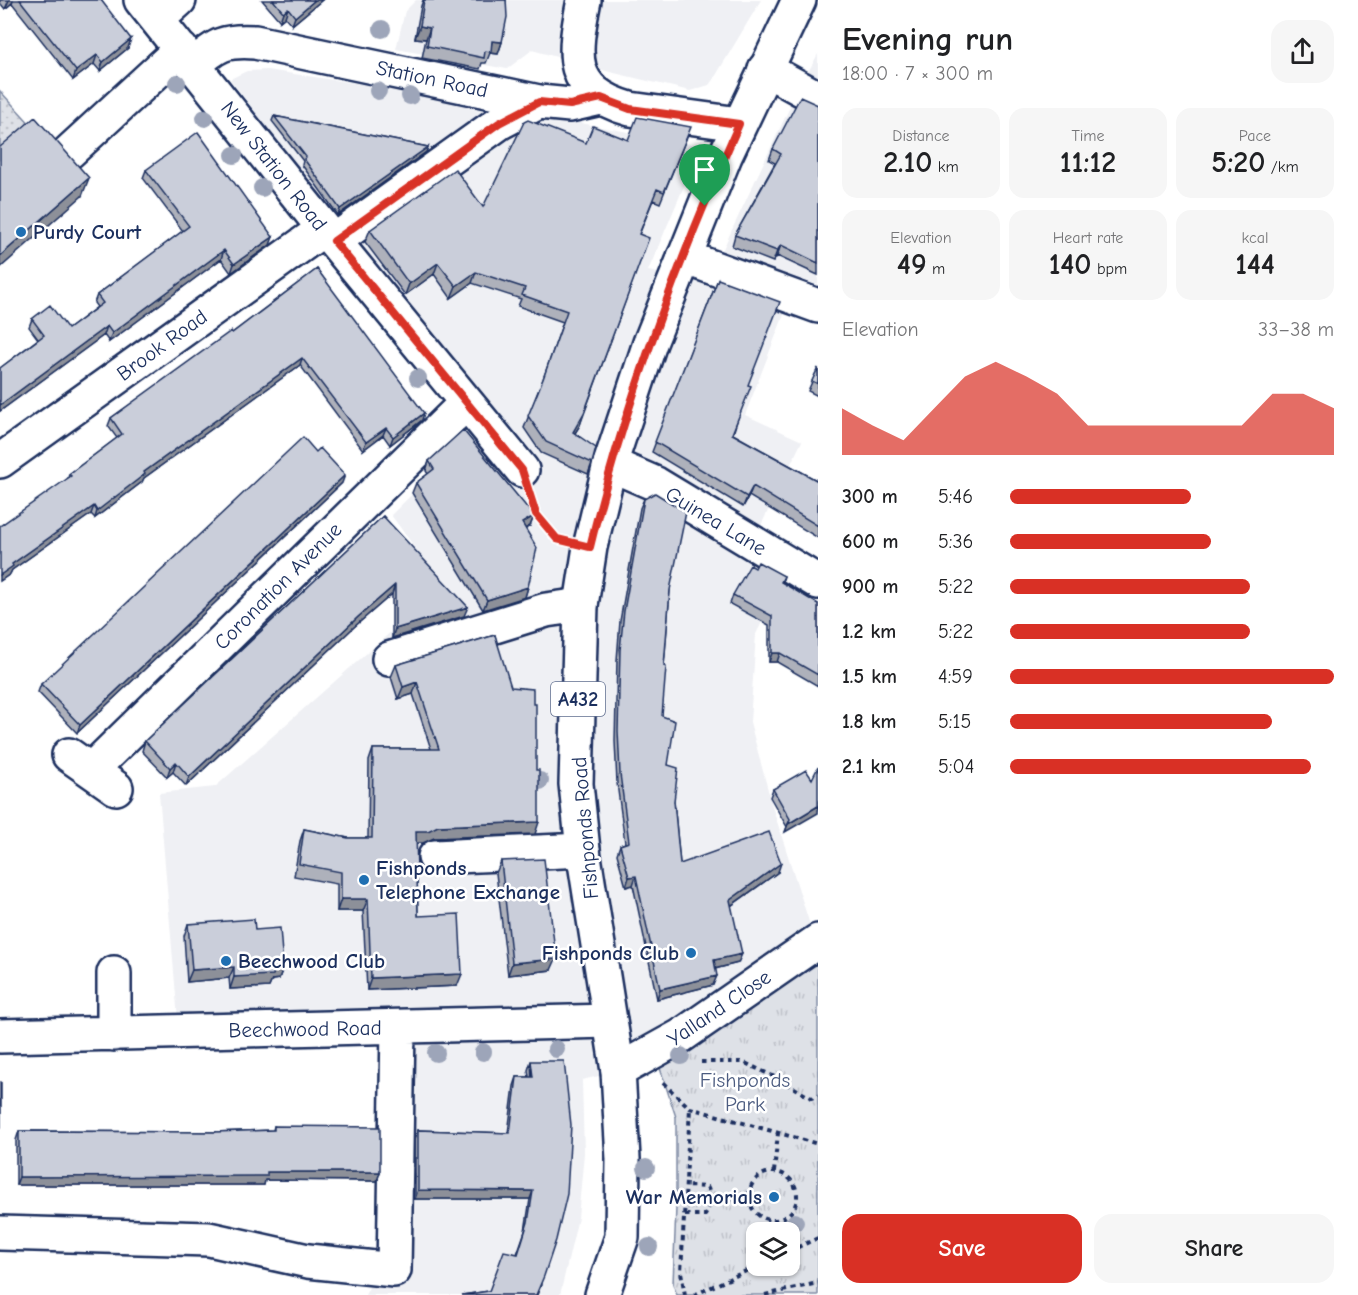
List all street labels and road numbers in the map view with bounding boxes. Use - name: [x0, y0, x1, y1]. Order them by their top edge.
- street label: Station Road: [374, 55, 490, 103]
- street label: New Station Road: [216, 97, 332, 235]
- street label: Brook Road: [112, 304, 212, 386]
- street label: Guinea Lane: [661, 481, 771, 561]
- street label: Coronation Avenue: [209, 517, 347, 655]
- road number: A432: [551, 682, 605, 716]
- street label: Fishponds Road: [567, 756, 603, 900]
- street label: Yalland Close: [663, 965, 775, 1051]
- street label: Beechwood Road: [228, 1016, 382, 1042]

